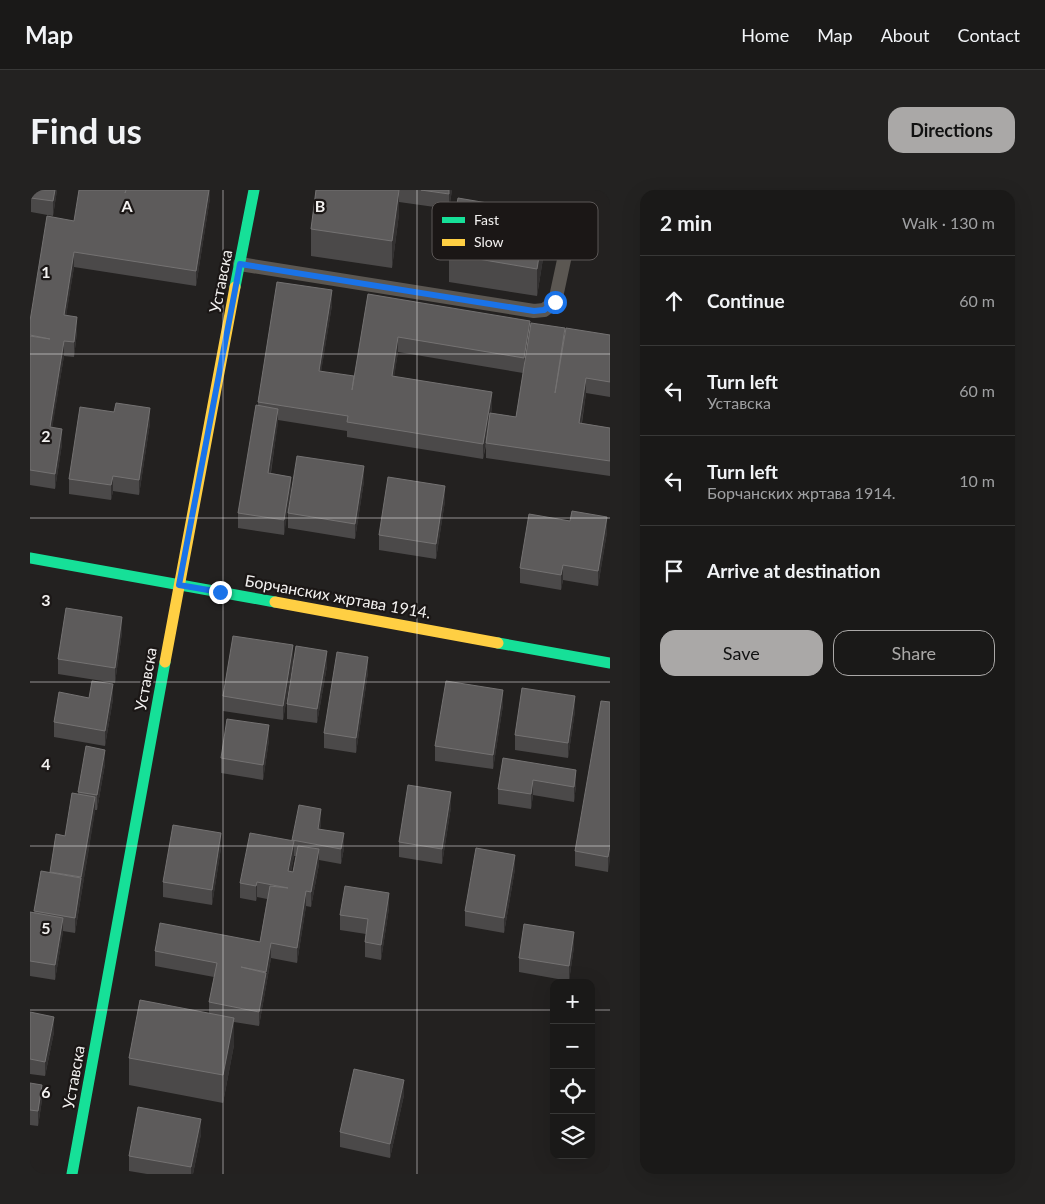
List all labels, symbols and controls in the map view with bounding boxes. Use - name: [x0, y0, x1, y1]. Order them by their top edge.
- text: Map: [25, 20, 73, 49]
- text: Home: [741, 24, 789, 46]
- text: Map: [817, 24, 853, 46]
- text: About: [881, 24, 930, 46]
- text: Contact: [958, 24, 1020, 46]
- button: Directions: [888, 107, 1015, 153]
- text: Find us: [30, 109, 142, 151]
- text: A: [120, 196, 133, 215]
- text: B: [315, 196, 325, 215]
- legend: [432, 202, 598, 260]
- text: 2 min: [660, 210, 712, 235]
- text: Fast: [474, 211, 499, 228]
- text: Walk · 130 m: [902, 213, 995, 232]
- text: Slow: [474, 233, 504, 250]
- street label: Уставска: [205, 248, 235, 314]
- text: 1: [41, 262, 51, 281]
- icon: ahead: [660, 287, 688, 315]
- text: Continue: [707, 289, 785, 312]
- route start: [544, 291, 567, 314]
- text: 60 m: [959, 291, 995, 310]
- text: Turn left: [707, 370, 778, 393]
- icon: left: [660, 377, 688, 405]
- text: 60 m: [959, 381, 995, 400]
- text: Уставска: [707, 393, 771, 412]
- text: 2: [41, 426, 51, 445]
- text: Turn left: [707, 460, 778, 483]
- icon: left: [660, 467, 688, 495]
- text: 10 m: [959, 471, 995, 490]
- text: Борчанских жртава 1914.: [707, 483, 896, 502]
- icon: arrive: [660, 557, 688, 585]
- text: Arrive at destination: [707, 559, 880, 582]
- street label: Борчанских жртава 1914.: [244, 570, 432, 622]
- route end: [209, 581, 232, 604]
- text: 3: [41, 590, 51, 609]
- button: Save: [660, 630, 823, 676]
- button: Share: [833, 630, 995, 676]
- street label: Уставска: [130, 646, 160, 712]
- text: 4: [41, 754, 51, 773]
- text: 5: [41, 918, 51, 937]
- map controls: [550, 979, 595, 1159]
- button: +: [550, 979, 595, 1024]
- button: −: [550, 1024, 595, 1069]
- street label: Уставска: [58, 1044, 88, 1110]
- button: locate: [550, 1069, 595, 1114]
- text: 6: [41, 1082, 51, 1101]
- button: layers: [550, 1114, 595, 1159]

